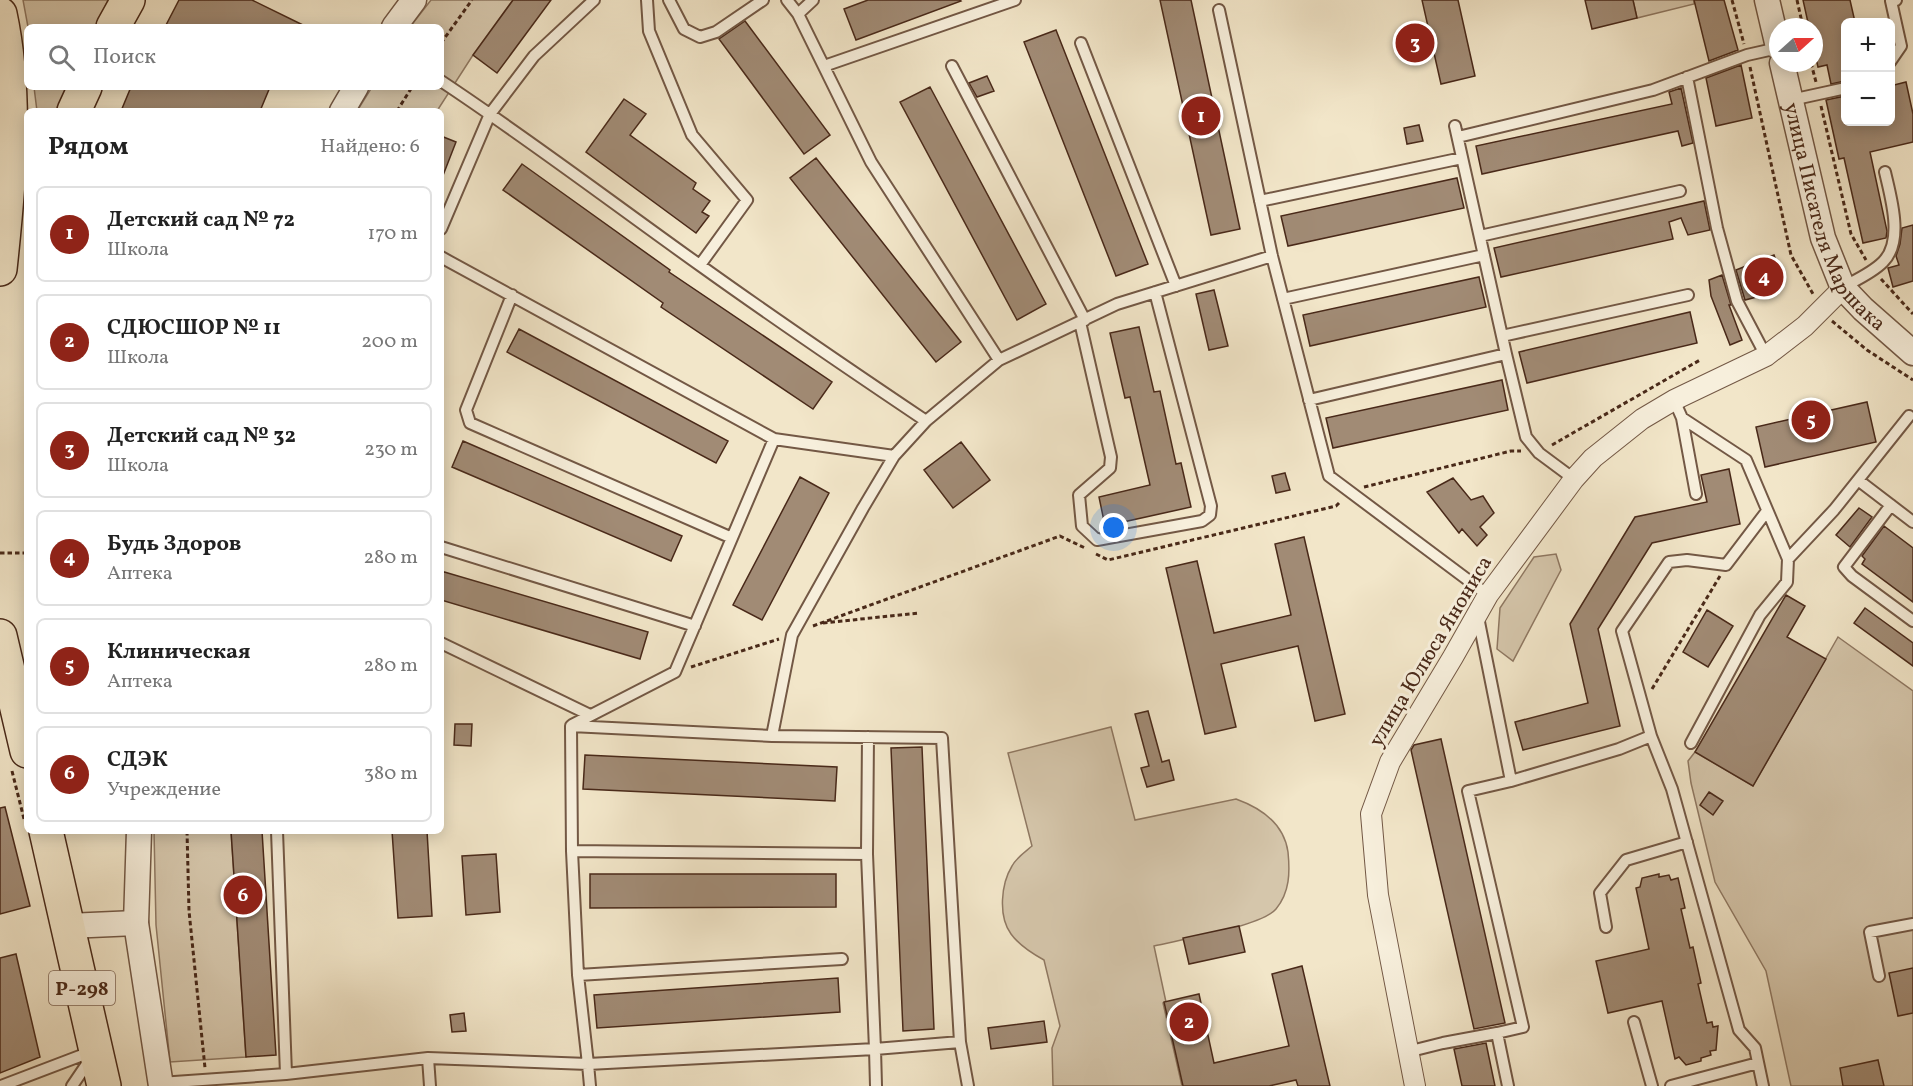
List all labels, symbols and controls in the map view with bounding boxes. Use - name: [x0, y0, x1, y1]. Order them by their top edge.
- north arrow: [1769, 18, 1823, 72]
- map controls: [1841, 18, 1895, 126]
- button: +: [1841, 18, 1895, 72]
- pin: 3: [1396, 20, 1434, 66]
- search box: [24, 24, 444, 90]
- icon: search: [45, 41, 78, 74]
- text: Поиск: [93, 42, 156, 73]
- button: −: [1841, 72, 1895, 126]
- pin: 1: [1182, 94, 1220, 138]
- street label: улица Писателя Маршака: [1776, 100, 1891, 339]
- text: Рядом: [48, 129, 128, 165]
- text: Найдено: 6: [320, 133, 420, 161]
- text: Детский сад № 72: [107, 205, 295, 236]
- text: 1: [65, 220, 74, 248]
- text: 170 m: [368, 220, 418, 248]
- text: Школа: [107, 236, 169, 264]
- pin: 4: [1744, 254, 1784, 300]
- text: СДЮСШОР № 11: [107, 313, 281, 344]
- text: 2: [64, 328, 75, 356]
- text: 200 m: [361, 328, 418, 356]
- text: Школа: [107, 344, 169, 372]
- pin: 5: [1792, 398, 1830, 442]
- text: Детский сад № 32: [107, 421, 296, 452]
- text: 3: [64, 436, 75, 464]
- text: 230 m: [364, 436, 418, 464]
- text: Школа: [107, 452, 169, 480]
- your location: [1099, 513, 1128, 542]
- text: Будь Здоров: [107, 529, 242, 560]
- text: 4: [63, 544, 76, 572]
- text: 280 m: [363, 544, 418, 572]
- street label: улица Юлюса Янониса: [1363, 551, 1500, 753]
- text: Аптека: [107, 560, 173, 588]
- text: Клиническая: [107, 637, 251, 668]
- text: 5: [65, 652, 74, 680]
- text: 280 m: [363, 652, 418, 680]
- text: Аптека: [107, 668, 173, 696]
- text: СДЭК: [107, 745, 168, 776]
- text: 6: [64, 760, 75, 788]
- text: 380 m: [364, 760, 418, 788]
- text: Учреждение: [107, 776, 221, 804]
- pin: 6: [224, 872, 262, 918]
- road number: Р-298: [49, 971, 115, 1005]
- pin: 2: [1170, 1000, 1208, 1044]

